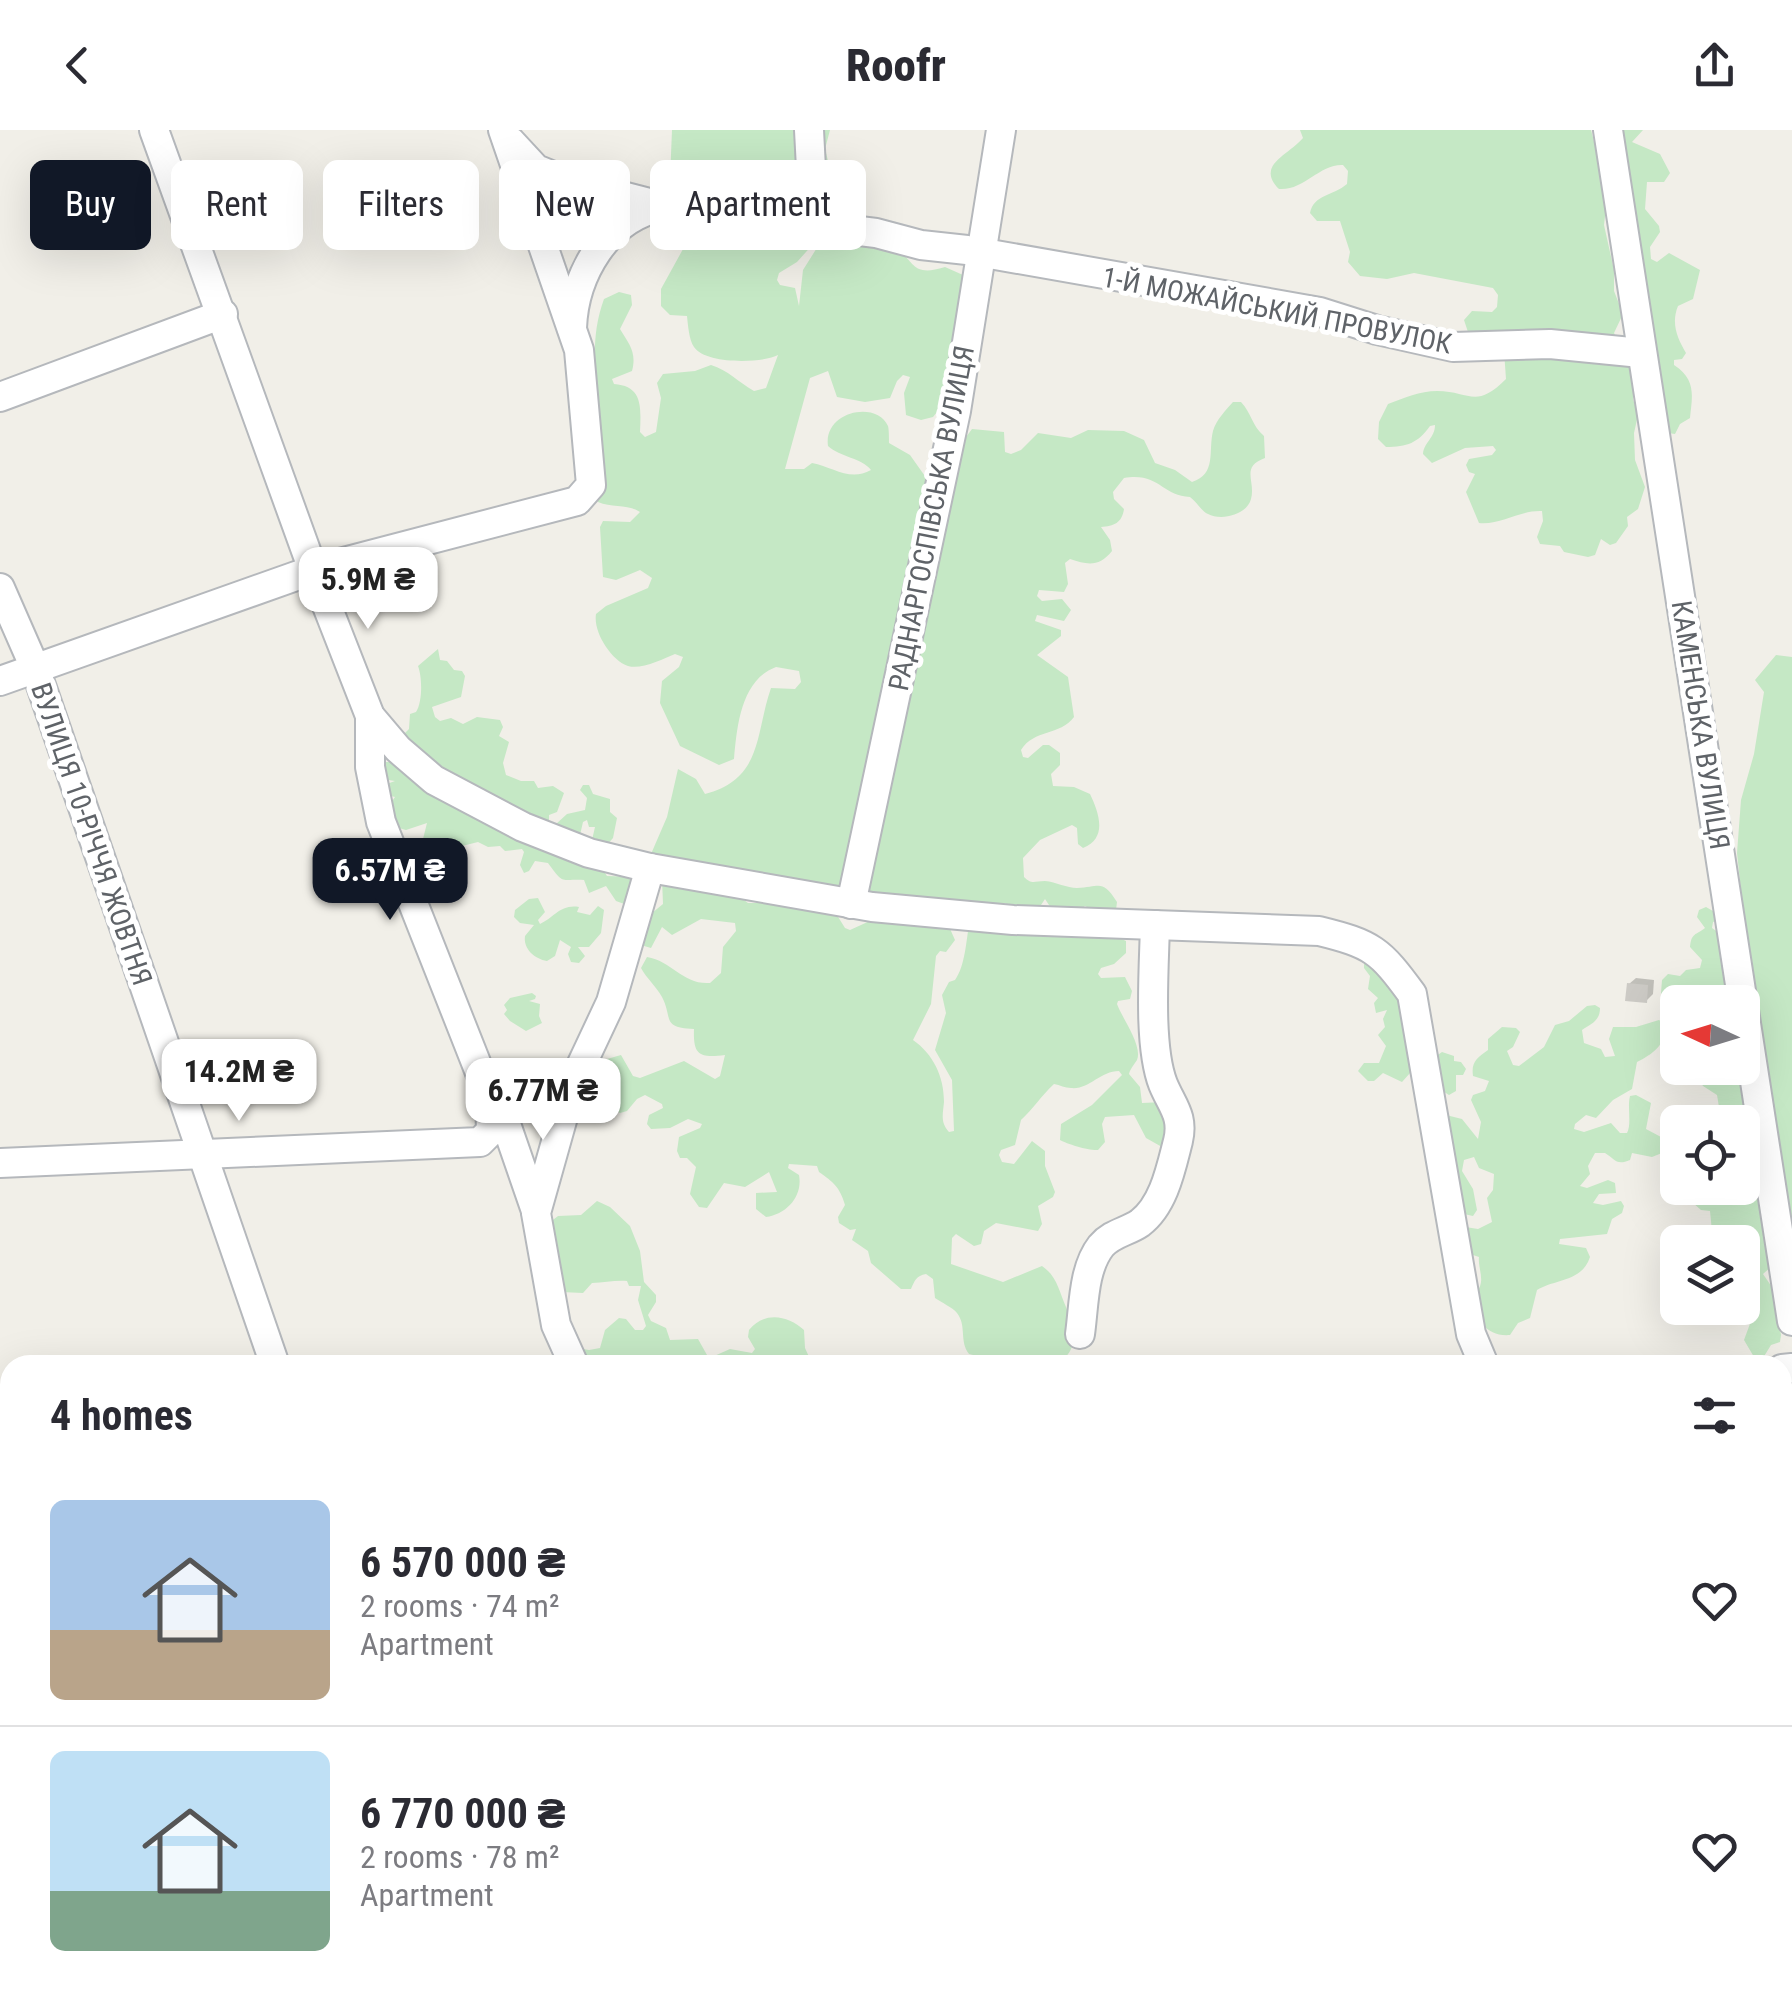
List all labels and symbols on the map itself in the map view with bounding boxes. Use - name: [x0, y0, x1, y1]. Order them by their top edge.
- street label: 1-Й МОЖАЙСЬКИЙ ПРОВУЛОК: [1099, 260, 1455, 361]
- street label: РАДНАРГОСПІВСЬКА ВУЛИЦЯ: [882, 343, 981, 693]
- pin: 5.9M ₴: [287, 547, 449, 632]
- street label: КАМЕНСЬКА ВУЛИЦЯ: [1665, 598, 1736, 852]
- street label: ВУЛИЦЯ 10-РІЧЧЯ ЖОВТНЯ: [24, 679, 159, 990]
- pin: 6.57M ₴: [298, 838, 482, 923]
- north arrow: [1660, 985, 1760, 1085]
- pin: 14.2M ₴: [147, 1039, 331, 1124]
- pin: 6.77M ₴: [451, 1058, 635, 1143]

